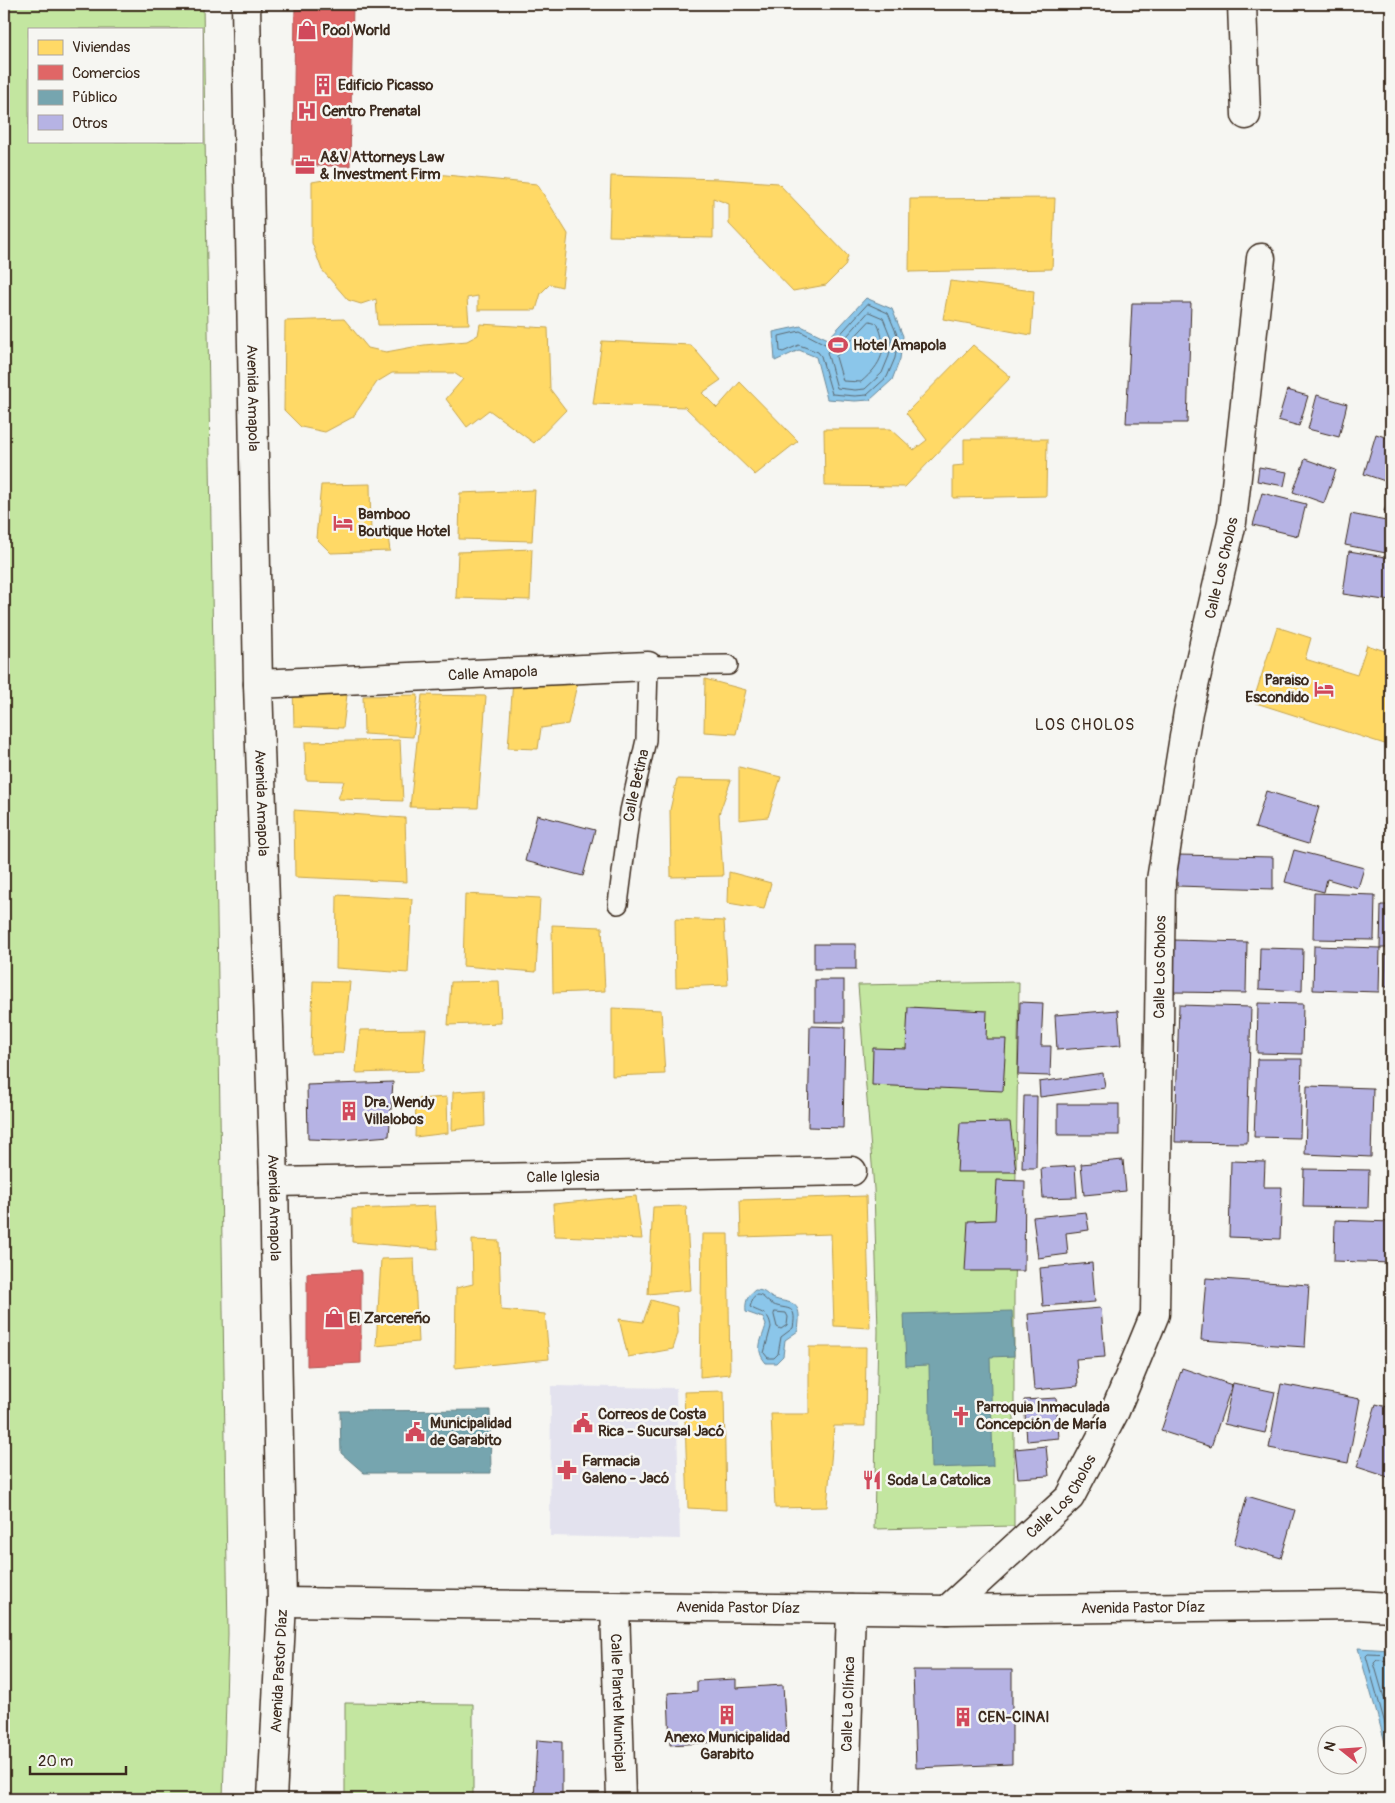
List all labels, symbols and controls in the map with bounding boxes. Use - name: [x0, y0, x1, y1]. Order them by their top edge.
- shop icon: Pool World: [296, 19, 318, 41]
- place label: Pool World: [322, 21, 390, 40]
- legend: [28, 28, 202, 142]
- text: Viviendas: [72, 38, 130, 57]
- text: Comercios: [72, 64, 140, 83]
- building icon: Edificio Picasso: [312, 74, 334, 96]
- place label: Edificio Picasso: [338, 76, 433, 95]
- text: Público: [72, 88, 117, 107]
- hospital icon: Centro Prenatal: [296, 100, 318, 122]
- place label: Centro Prenatal: [322, 102, 421, 121]
- text: Otros: [72, 114, 108, 133]
- place label: A&V Attorneys Law & Investment Firm: [320, 148, 445, 184]
- office icon: A&V Attorneys Law & Investment Firm: [294, 155, 316, 177]
- sports icon: Hotel Amapola: [827, 334, 849, 356]
- place label: Hotel Amapola: [853, 336, 946, 355]
- street label: Avenida Amapola: [242, 344, 263, 452]
- place label: Bamboo Boutique Hotel: [358, 505, 451, 541]
- hotel icon: Bamboo Boutique Hotel: [332, 512, 354, 534]
- street label: Calle Los Cholos: [1201, 516, 1242, 621]
- street label: Calle Amapola: [448, 662, 538, 685]
- place label: Paraiso Escondido: [1245, 671, 1309, 707]
- hotel icon: Paraiso Escondido: [1313, 678, 1335, 700]
- district label: LOS CHOLOS: [1035, 715, 1135, 735]
- street label: Calle Betina: [620, 747, 654, 823]
- street label: Avenida Amapola: [250, 749, 273, 857]
- street label: Calle Los Cholos: [1150, 915, 1171, 1019]
- place label: Dra. Wendy Villalobos: [364, 1093, 435, 1129]
- building icon: Dra. Wendy Villalobos: [338, 1100, 360, 1122]
- street label: Avenida Amapola: [263, 1154, 285, 1261]
- street label: Calle Iglesia: [526, 1167, 600, 1187]
- shop icon: El Zarcereño: [323, 1307, 345, 1329]
- place label: El Zarcereño: [349, 1309, 430, 1328]
- place label: Parroquia Inmaculada Concepción de María: [976, 1398, 1110, 1434]
- place label: Correos de Costa Rica - Sucursal Jacó: [598, 1405, 724, 1441]
- church icon: Parroquia Inmaculada Concepción de María: [950, 1405, 972, 1427]
- public building icon: Correos de Costa Rica - Sucursal Jacó: [572, 1412, 594, 1434]
- place label: Municipalidad de Garabito: [430, 1414, 512, 1450]
- public building icon: Municipalidad de Garabito: [404, 1421, 426, 1443]
- street label: Calle Los Cholos: [1022, 1451, 1101, 1543]
- place label: Farmacia Galeno - Jacó: [582, 1452, 669, 1488]
- pharmacy icon: Farmacia Galeno - Jacó: [556, 1459, 578, 1481]
- restaurant icon: Soda La Catolica: [861, 1469, 883, 1491]
- place label: Soda La Catolica: [887, 1471, 991, 1490]
- street label: Avenida Pastor Díaz: [676, 1598, 800, 1618]
- street label: Avenida Pastor Díaz: [1081, 1598, 1205, 1618]
- street label: Avenida Pastor Díaz: [267, 1608, 292, 1733]
- street label: Calle Plantel Municipal: [606, 1633, 629, 1773]
- street label: Calle La Clínica: [837, 1656, 860, 1752]
- building icon: Anexo Municipalidad Garabito: [716, 1704, 738, 1726]
- building icon: CEN-CINAI: [952, 1706, 974, 1728]
- place label: CEN-CINAI: [978, 1708, 1049, 1727]
- north arrow: [1318, 1726, 1368, 1776]
- place label: Anexo Municipalidad Garabito: [664, 1728, 790, 1764]
- text: N: [1321, 1739, 1340, 1753]
- scale bar: [30, 1743, 126, 1775]
- text: 20 m: [38, 1752, 73, 1771]

